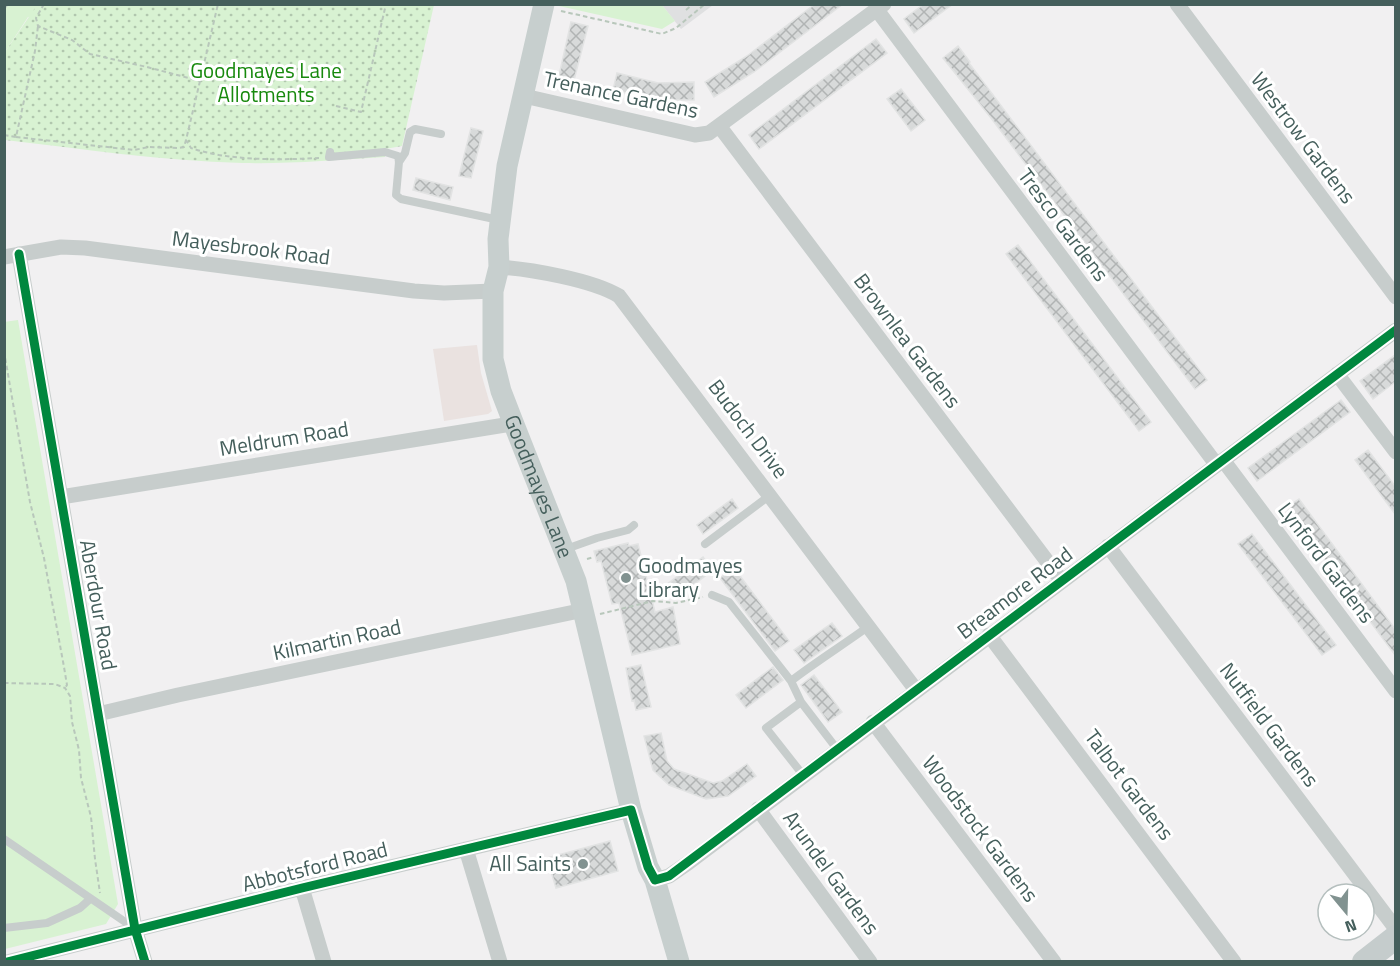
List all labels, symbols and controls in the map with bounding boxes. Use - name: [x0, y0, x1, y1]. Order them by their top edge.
- park label: Goodmayes Lane Allotments: [190, 54, 342, 110]
- street label: Trenance Gardens: [541, 62, 702, 126]
- street label: Westrow Gardens: [1244, 65, 1364, 210]
- street label: Tresco Gardens: [1011, 161, 1117, 288]
- street label: Mayesbrook Road: [170, 221, 332, 273]
- street label: Brownlea Gardens: [846, 266, 969, 415]
- street label: Budoch Drive: [701, 372, 797, 485]
- street label: Goodmayes Lane: [497, 410, 582, 562]
- street label: Meldrum Road: [217, 412, 351, 464]
- street label: Lynford Gardens: [1271, 495, 1383, 630]
- street label: Aberdour Road: [72, 537, 126, 673]
- street label: Breamore Road: [950, 538, 1079, 646]
- place label: Goodmayes Library: [638, 549, 743, 605]
- marker: Goodmayes Library: [619, 571, 633, 585]
- street label: Kilmartin Road: [270, 610, 404, 668]
- street label: Nutfield Gardens: [1212, 655, 1327, 793]
- street label: Talbot Gardens: [1077, 722, 1182, 847]
- street label: Woodstock Gardens: [915, 748, 1047, 909]
- street label: Arundel Gardens: [776, 804, 888, 941]
- street label: Abbotsford Road: [239, 833, 391, 900]
- place label: All Saints: [489, 847, 571, 879]
- marker: All Saints: [576, 857, 590, 871]
- north arrow: [1316, 882, 1376, 942]
- text: N: [1342, 913, 1360, 939]

